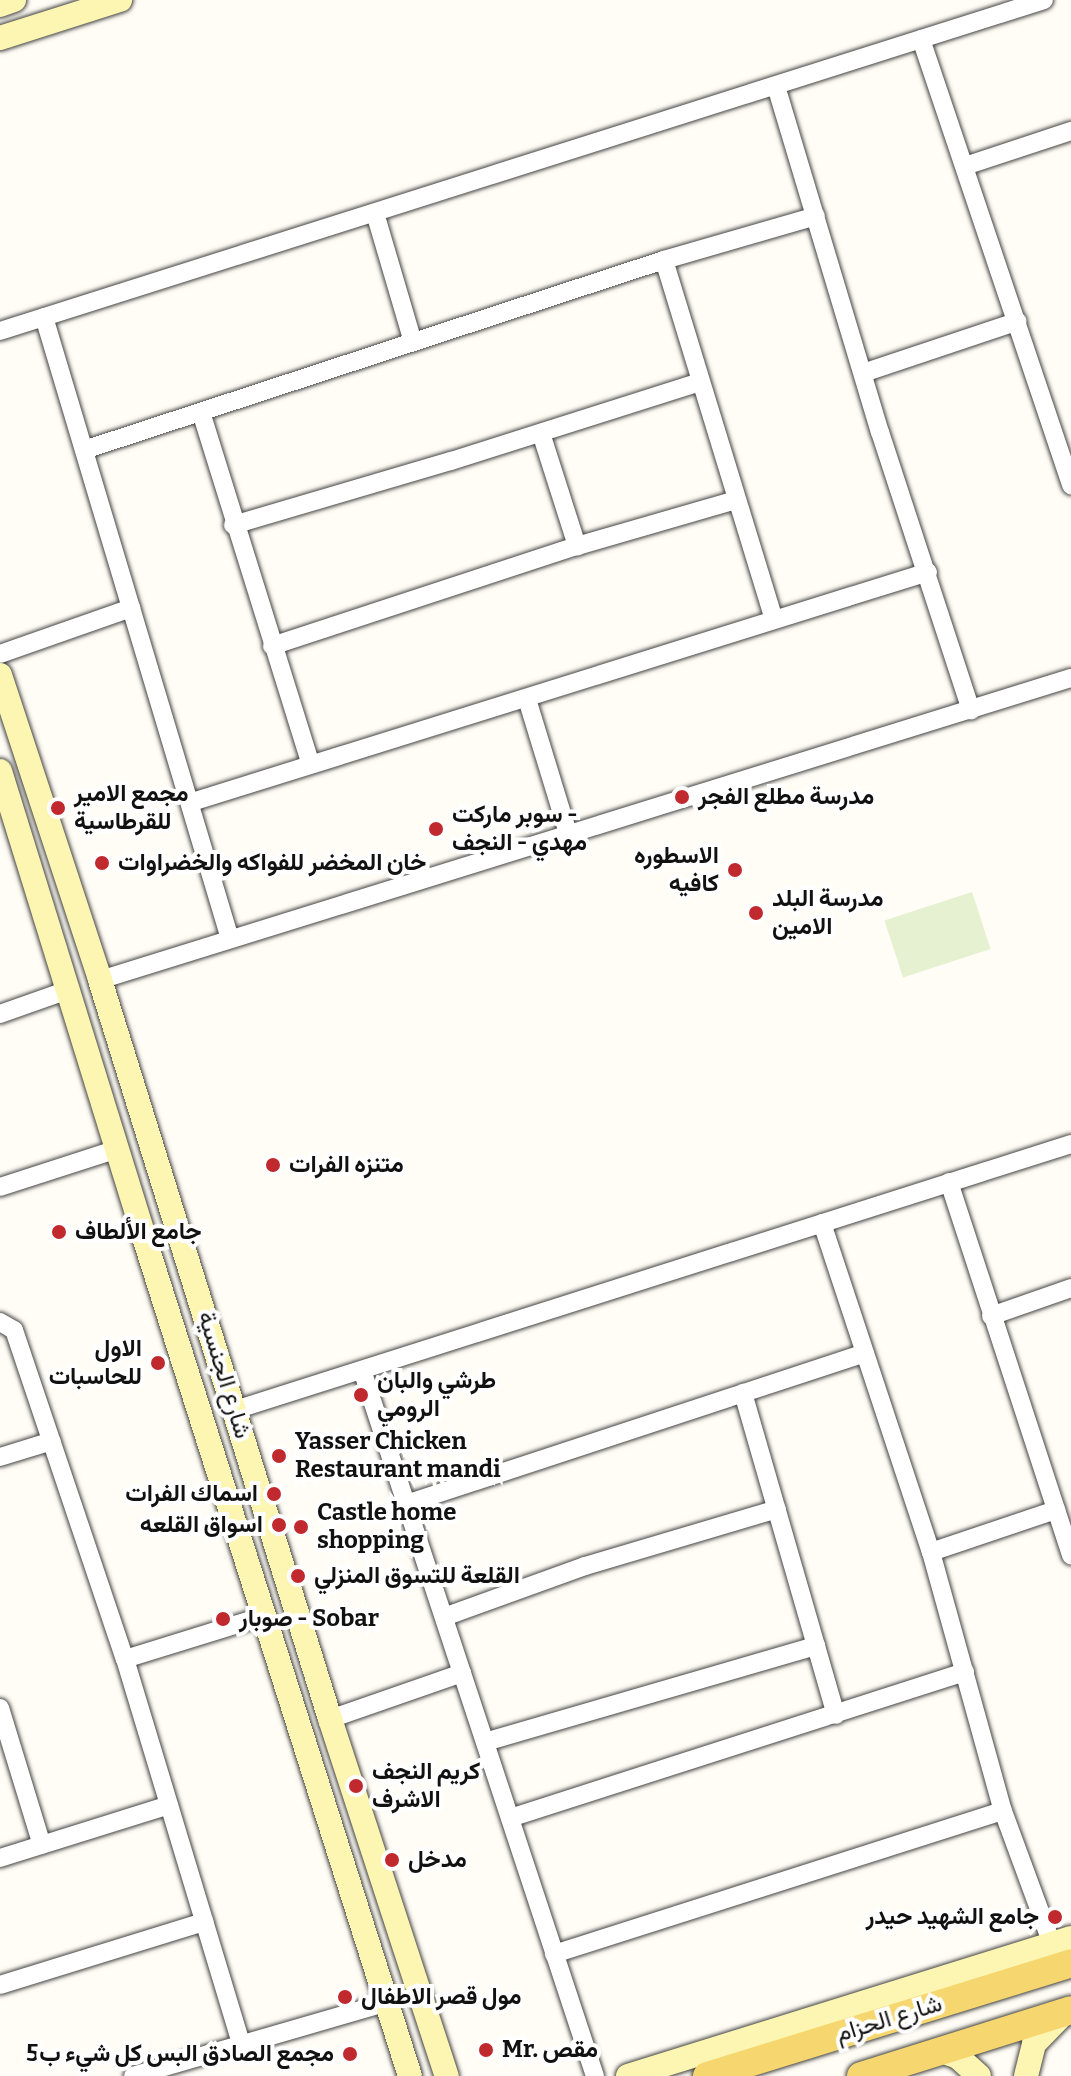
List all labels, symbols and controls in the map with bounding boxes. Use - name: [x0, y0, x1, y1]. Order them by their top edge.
- place label: مجمع الامير للقرطاسية: [74, 780, 189, 836]
- place label: مدرسة مطلع الفجر: [698, 783, 874, 811]
- marker: مدرسة مطلع الفجر: [673, 788, 691, 806]
- marker: مجمع الامير للقرطاسية: [49, 799, 67, 817]
- place label: سوبر ماركت - مهدي - النجف: [452, 801, 587, 857]
- marker: سوبر ماركت - مهدي - النجف: [427, 820, 445, 838]
- place label: الاسطوره كافيه: [634, 842, 719, 898]
- place label: خان المخضر للفواكه والخضراوات: [118, 849, 426, 877]
- marker: خان المخضر للفواكه والخضراوات: [93, 854, 111, 872]
- marker: الاسطوره كافيه: [726, 861, 744, 879]
- place label: مدرسة البلد الامين: [772, 885, 883, 941]
- marker: مدرسة البلد الامين: [747, 904, 765, 922]
- place label: متنزه الفرات: [289, 1151, 404, 1179]
- marker: متنزه الفرات: [264, 1156, 282, 1174]
- place label: جامع الألطاف: [75, 1218, 202, 1246]
- marker: جامع الألطاف: [50, 1223, 68, 1241]
- street label: شارع الجنسية: [191, 1308, 257, 1442]
- place label: الاول للحاسبات: [49, 1335, 142, 1391]
- marker: الاول للحاسبات: [149, 1354, 167, 1372]
- place label: طرشي والبان الرومي: [377, 1367, 496, 1423]
- marker: طرشي والبان الرومي: [352, 1386, 370, 1404]
- place label: Yasser Chicken Restaurant mandi: [295, 1428, 501, 1484]
- marker: Yasser Chicken Restaurant mandi: [270, 1447, 288, 1465]
- place label: اسماك الفرات: [125, 1480, 258, 1508]
- marker: اسماك الفرات: [265, 1485, 283, 1503]
- place label: Castle home shopping: [317, 1499, 456, 1555]
- place label: اسواق القلعه: [140, 1511, 263, 1539]
- marker: اسواق القلعه: [270, 1516, 288, 1534]
- marker: Castle home shopping: [292, 1518, 310, 1536]
- place label: القلعة للتسوق المنزلي: [314, 1562, 520, 1590]
- marker: القلعة للتسوق المنزلي: [289, 1567, 307, 1585]
- place label: صوبار - Sobar: [239, 1605, 379, 1633]
- marker: صوبار - Sobar: [214, 1610, 232, 1628]
- place label: كريم النجف الاشرف: [372, 1758, 480, 1814]
- marker: كريم النجف الاشرف: [347, 1777, 365, 1795]
- place label: مدخل: [408, 1846, 467, 1874]
- marker: مدخل: [383, 1851, 401, 1869]
- place label: جامع الشهيد حيدر: [866, 1903, 1039, 1931]
- marker: جامع الشهيد حيدر: [1046, 1908, 1064, 1926]
- place label: مول قصر الاطفال: [361, 1983, 522, 2011]
- marker: مول قصر الاطفال: [336, 1988, 354, 2006]
- street label: شارع الحزام: [832, 1989, 946, 2049]
- place label: Mr. مقص: [502, 2036, 598, 2064]
- place label: مجمع الصادق البس كل شيء ب5: [26, 2040, 334, 2068]
- marker: Mr. مقص: [477, 2041, 495, 2059]
- marker: مجمع الصادق البس كل شيء ب5: [341, 2045, 359, 2063]

